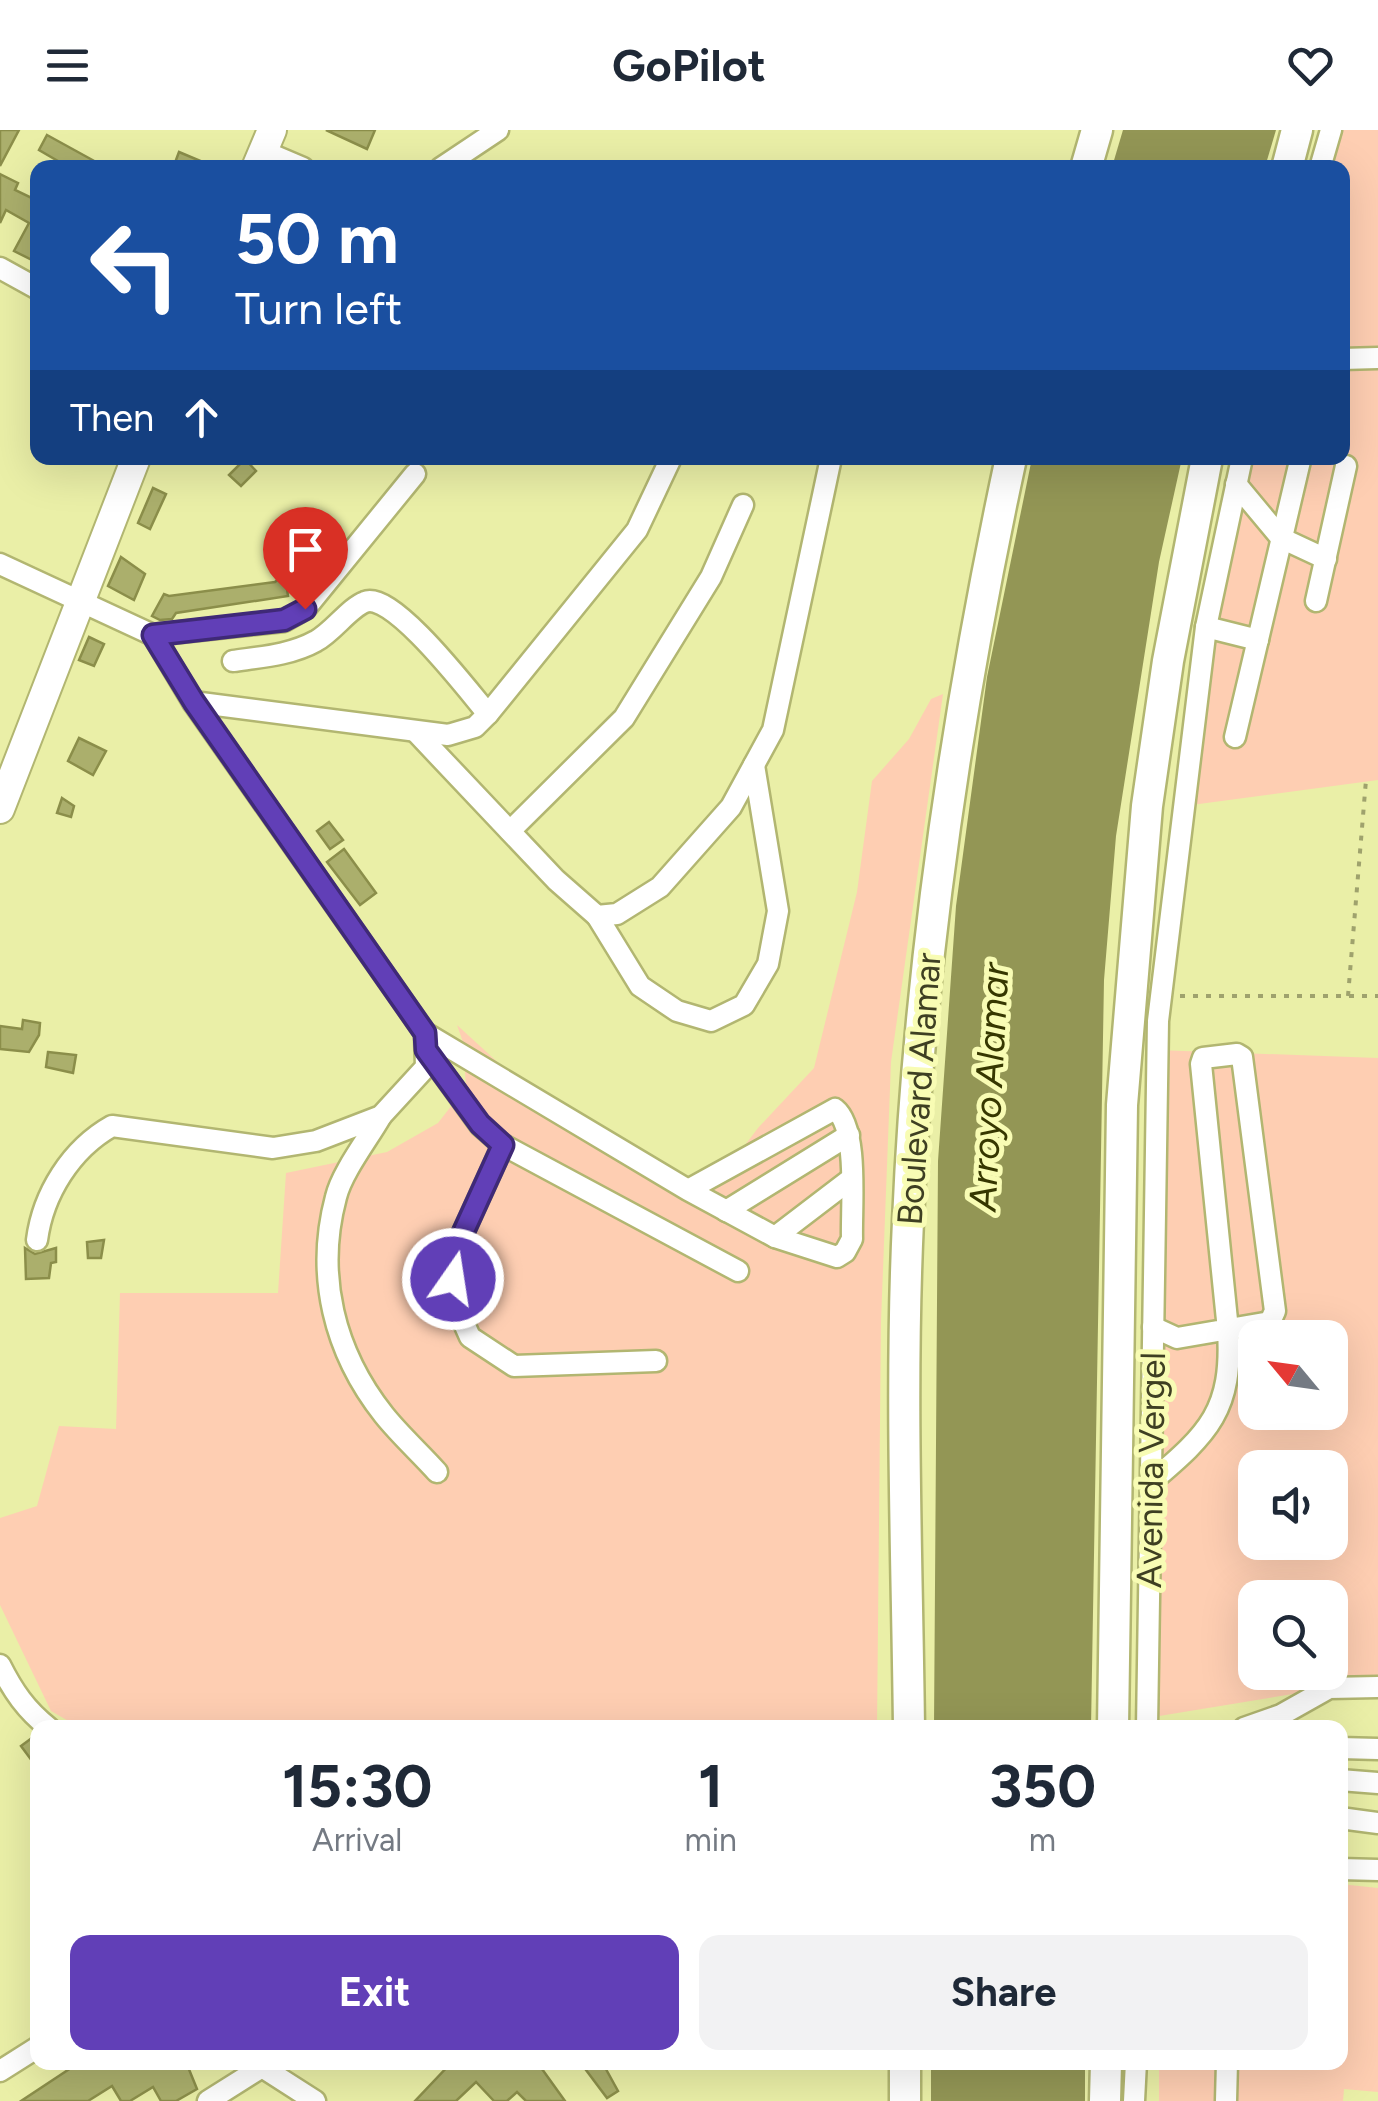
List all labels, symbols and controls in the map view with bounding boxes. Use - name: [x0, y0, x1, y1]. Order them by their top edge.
- icon: menu: [40, 38, 95, 93]
- text: GoPilot: [612, 38, 766, 92]
- icon: heart: [1283, 38, 1338, 93]
- text: 50 m: [235, 196, 399, 281]
- icon: left: [70, 200, 200, 330]
- text: Turn left: [235, 281, 402, 335]
- icon: ahead: [174, 390, 229, 445]
- text: Then: [70, 395, 154, 441]
- pin: [263, 507, 348, 610]
- icon: arrive: [278, 522, 333, 577]
- street label: Boulevard Alamar: [889, 951, 949, 1227]
- water label: Arroyo Alamar: [959, 961, 1019, 1214]
- position arrow: [401, 1227, 505, 1331]
- north arrow: [1238, 1320, 1348, 1430]
- map controls: [1238, 1320, 1348, 1690]
- street label: Avenida Vergel: [1128, 1352, 1174, 1588]
- button: sound: [1238, 1450, 1348, 1560]
- button: search: [1238, 1580, 1348, 1690]
- text: 15:30: [282, 1750, 432, 1822]
- text: 1: [698, 1750, 723, 1822]
- text: 350: [989, 1750, 1096, 1822]
- text: Arrival: [312, 1821, 402, 1859]
- text: min: [684, 1821, 737, 1859]
- text: m: [1029, 1821, 1056, 1859]
- button: Exit: [70, 1935, 679, 2050]
- button: Share: [699, 1935, 1308, 2050]

